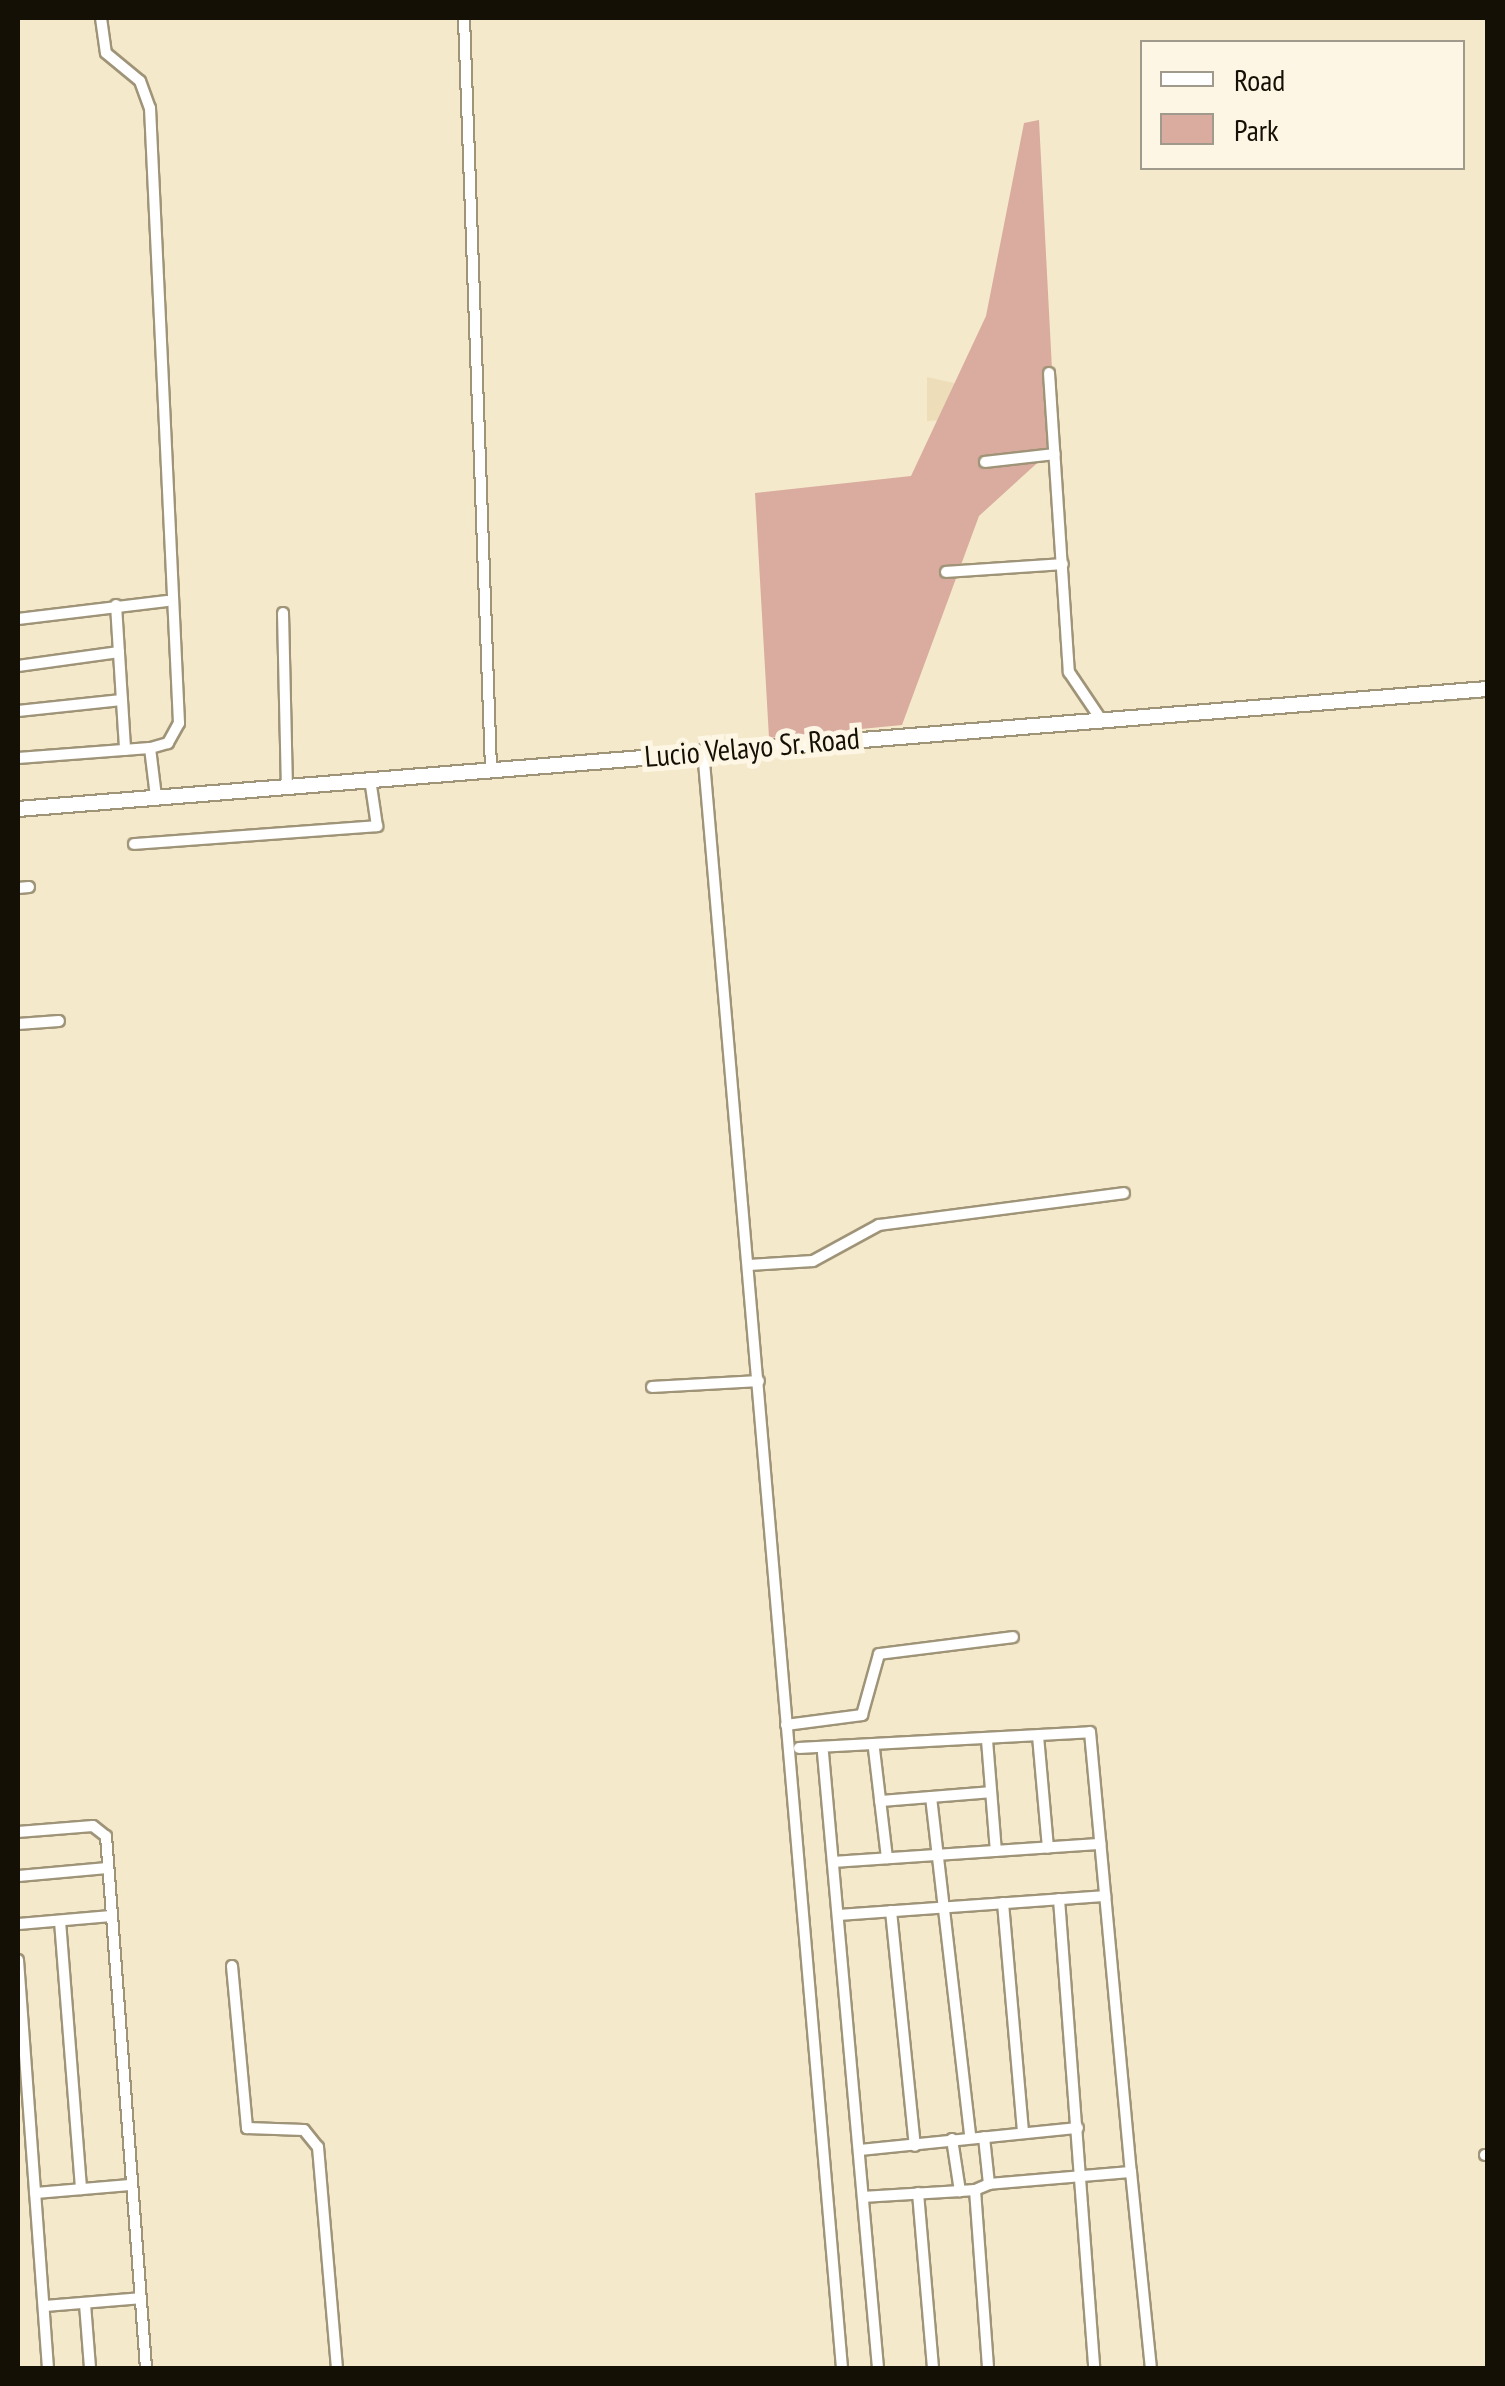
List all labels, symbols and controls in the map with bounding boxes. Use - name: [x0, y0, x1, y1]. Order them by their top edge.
- legend: [1140, 40, 1465, 170]
- text: Road: [1234, 60, 1285, 99]
- text: Park: [1234, 110, 1279, 149]
- street label: Lucio Velayo Sr. Road: [642, 720, 862, 774]

